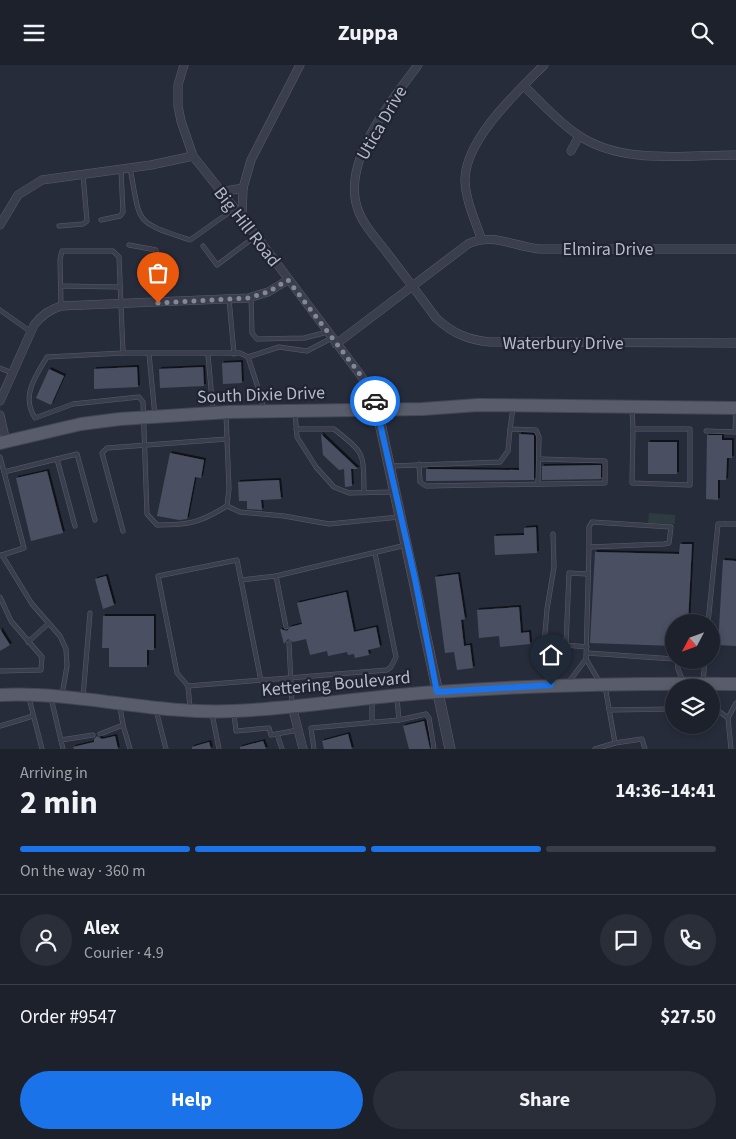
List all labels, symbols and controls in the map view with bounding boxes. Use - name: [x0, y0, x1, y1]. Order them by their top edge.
- text: Zuppa: [338, 17, 398, 49]
- icon: menu: [20, 19, 48, 47]
- icon: search: [688, 19, 716, 47]
- street label: Utica Drive: [351, 81, 413, 165]
- street label: Big Hill Road: [208, 182, 286, 272]
- street label: Elmira Drive: [563, 237, 654, 262]
- pin: [137, 252, 179, 303]
- icon: bag: [144, 259, 172, 287]
- street label: Waterbury Drive: [502, 331, 624, 356]
- courier: [350, 376, 400, 426]
- street label: South Dixie Drive: [197, 380, 326, 410]
- icon: car: [361, 387, 389, 415]
- north arrow: [665, 614, 720, 669]
- map controls: [665, 614, 720, 734]
- pin: [530, 634, 572, 685]
- icon: home: [537, 641, 565, 669]
- street label: Kettering Boulevard: [260, 665, 412, 703]
- button: layers: [665, 679, 720, 734]
- text: Arriving in: [20, 762, 88, 784]
- text: 14:36–14:41: [615, 778, 716, 805]
- text: 2 min: [20, 780, 98, 826]
- text: On the way · 360 m: [20, 860, 145, 882]
- button: person: [20, 914, 72, 966]
- button: chat: [600, 914, 652, 966]
- button: phone: [664, 914, 716, 966]
- text: Alex: [84, 915, 120, 942]
- text: Courier · 4.9: [84, 942, 164, 964]
- text: Order #9547: [20, 1004, 117, 1031]
- text: $27.50: [660, 1004, 716, 1031]
- button: Help: [20, 1071, 363, 1129]
- button: Share: [373, 1071, 716, 1129]

